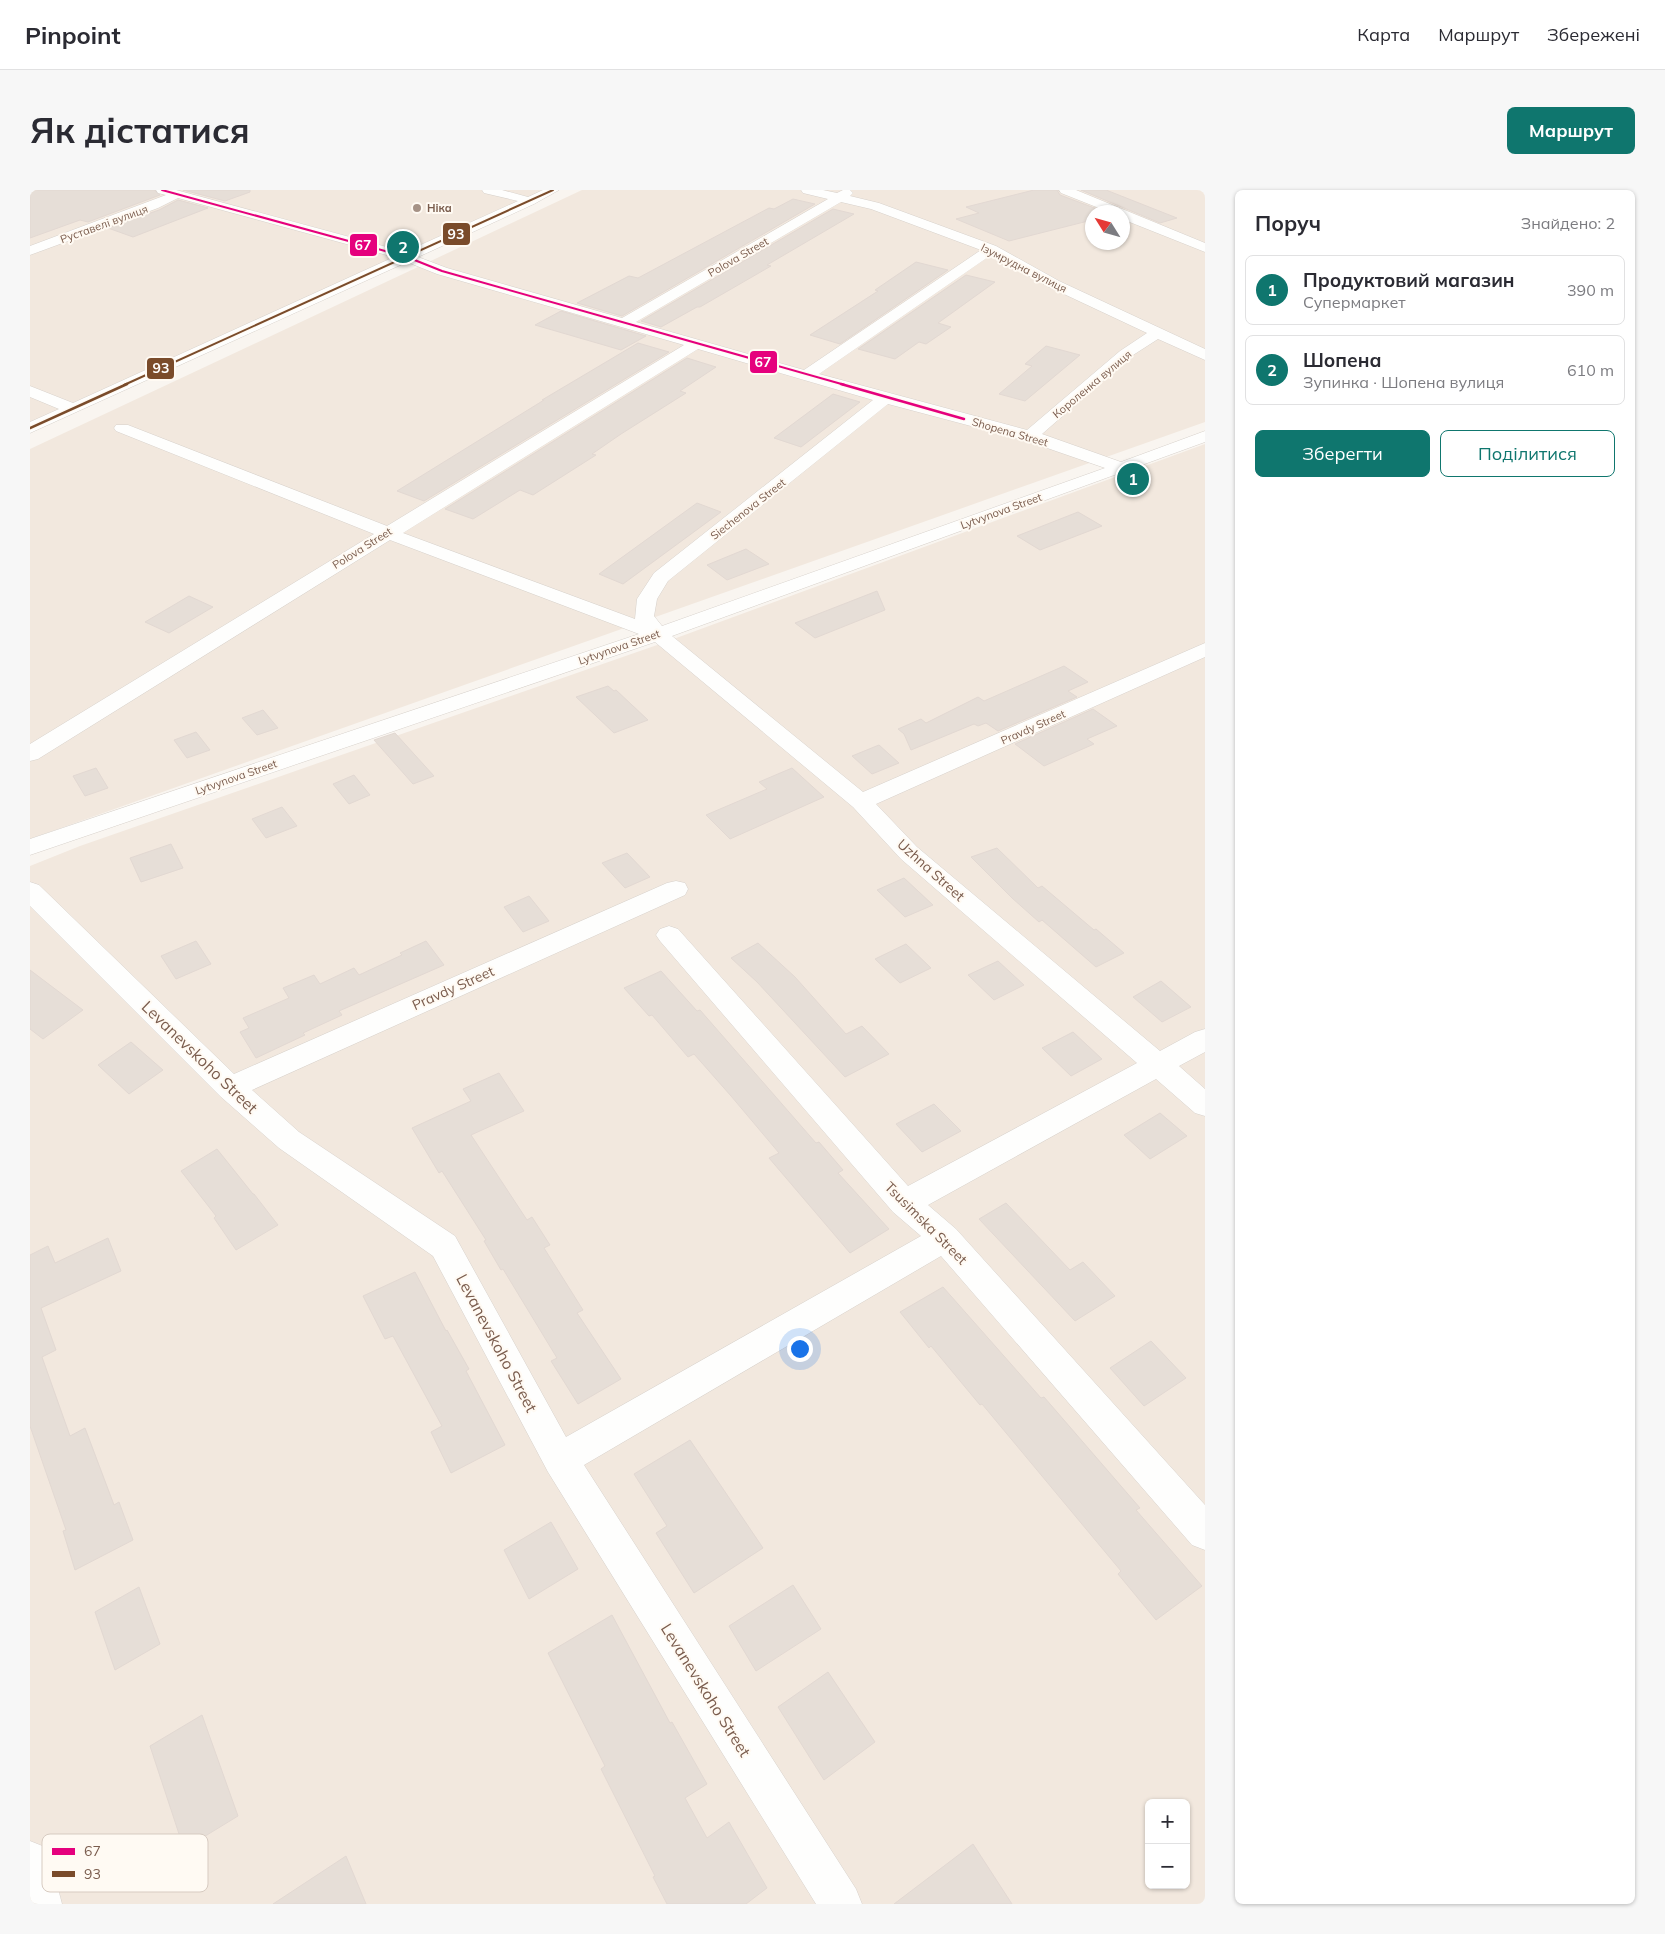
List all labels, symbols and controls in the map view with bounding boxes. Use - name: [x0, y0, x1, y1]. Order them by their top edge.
- text: Pinpoint: [25, 20, 121, 50]
- text: Карта: [1357, 23, 1410, 46]
- text: Маршрут: [1438, 23, 1519, 46]
- text: Збережені: [1547, 23, 1640, 46]
- button: Маршрут: [1507, 107, 1635, 154]
- text: Як дістатися: [30, 108, 250, 152]
- place label: Ніка: [427, 201, 452, 215]
- street label: Руставелі вулиця: [58, 202, 150, 246]
- marker: Ніка: [411, 202, 423, 214]
- north arrow: [1085, 205, 1130, 250]
- text: Поруч: [1255, 210, 1321, 236]
- text: Знайдено: 2: [1521, 213, 1615, 233]
- line badge: 93: [442, 222, 471, 246]
- text: 93: [448, 225, 464, 243]
- pin: 2: [387, 228, 419, 266]
- line badge: 67: [349, 233, 378, 257]
- street label: Polova Street: [705, 234, 771, 280]
- text: 67: [355, 236, 371, 254]
- street label: Ізумрудна вулиця: [979, 240, 1069, 296]
- text: Продуктовий магазин: [1303, 268, 1515, 292]
- text: 1: [1267, 280, 1277, 300]
- text: 390 m: [1567, 280, 1614, 300]
- text: Супермаркет: [1303, 292, 1406, 312]
- street label: Короленка вулиця: [1050, 347, 1134, 421]
- text: Шопена: [1303, 348, 1382, 372]
- line badge: 67: [749, 350, 778, 374]
- text: 67: [755, 353, 771, 371]
- line badge: 93: [146, 357, 175, 380]
- text: 93: [153, 359, 169, 377]
- text: 2: [1267, 360, 1277, 380]
- text: 610 m: [1567, 360, 1614, 380]
- text: Зупинка · Шопена вулиця: [1303, 372, 1504, 392]
- street label: Shopena Street: [970, 414, 1050, 450]
- button: Зберегти: [1255, 430, 1430, 477]
- button: Поділитися: [1440, 430, 1615, 477]
- pin: 1: [1117, 460, 1149, 498]
- street label: Siechenova Street: [708, 475, 789, 543]
- street label: Lytvynova Street: [958, 490, 1044, 532]
- street label: Polova Street: [330, 524, 395, 572]
- street label: Lytvynova Street: [576, 626, 662, 668]
- street label: Pravdy Street: [999, 707, 1068, 747]
- street label: Lytvynova Street: [193, 756, 279, 798]
- street label: Uzhna Street: [894, 835, 969, 905]
- street label: Pravdy Street: [409, 962, 497, 1014]
- street label: Levanevskoho Street: [138, 996, 262, 1118]
- street label: Tsusimska Street: [881, 1178, 971, 1268]
- street label: Levanevskoho Street: [452, 1271, 542, 1416]
- your location: [787, 1336, 813, 1362]
- street label: Levanevskoho Street: [657, 1620, 755, 1761]
- map controls: [1145, 1799, 1190, 1889]
- button: +: [1145, 1799, 1190, 1844]
- legend: [42, 1834, 208, 1892]
- text: 67: [84, 1842, 101, 1860]
- button: −: [1145, 1844, 1190, 1889]
- text: 93: [84, 1865, 101, 1883]

